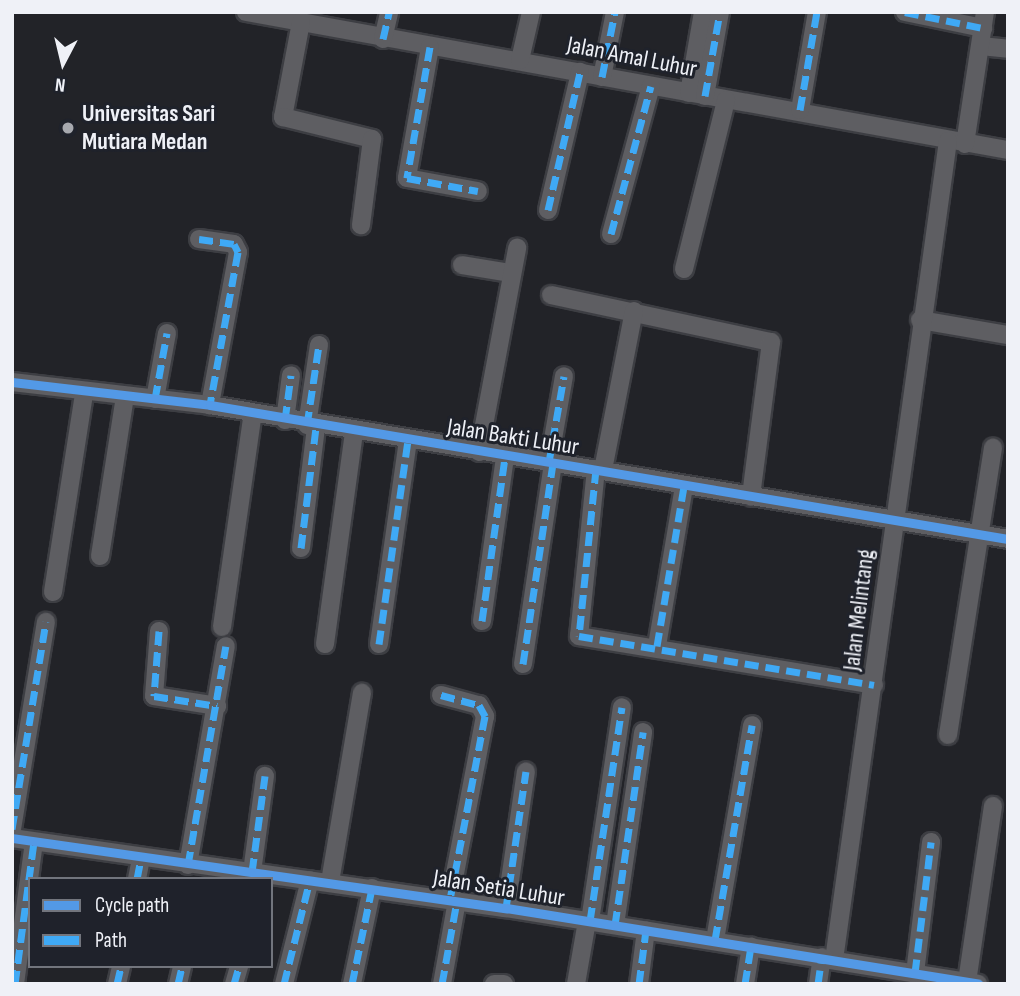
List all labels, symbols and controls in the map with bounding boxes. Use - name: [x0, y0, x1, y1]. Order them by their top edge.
- north arrow: [28, 28, 98, 98]
- street label: Jalan Amal Luhur: [565, 30, 699, 84]
- text: N: [54, 72, 67, 96]
- place label: Universitas Sari Mutiara Medan: [82, 100, 215, 156]
- marker: Universitas Sari Mutiara Medan: [60, 120, 76, 136]
- street label: Jalan Bakti Luhur: [445, 412, 581, 462]
- street label: Jalan Melintang: [837, 548, 881, 672]
- street label: Jalan Setia Luhur: [431, 863, 567, 913]
- legend: [28, 877, 273, 968]
- text: Cycle path: [95, 893, 169, 918]
- text: Path: [95, 928, 127, 953]

